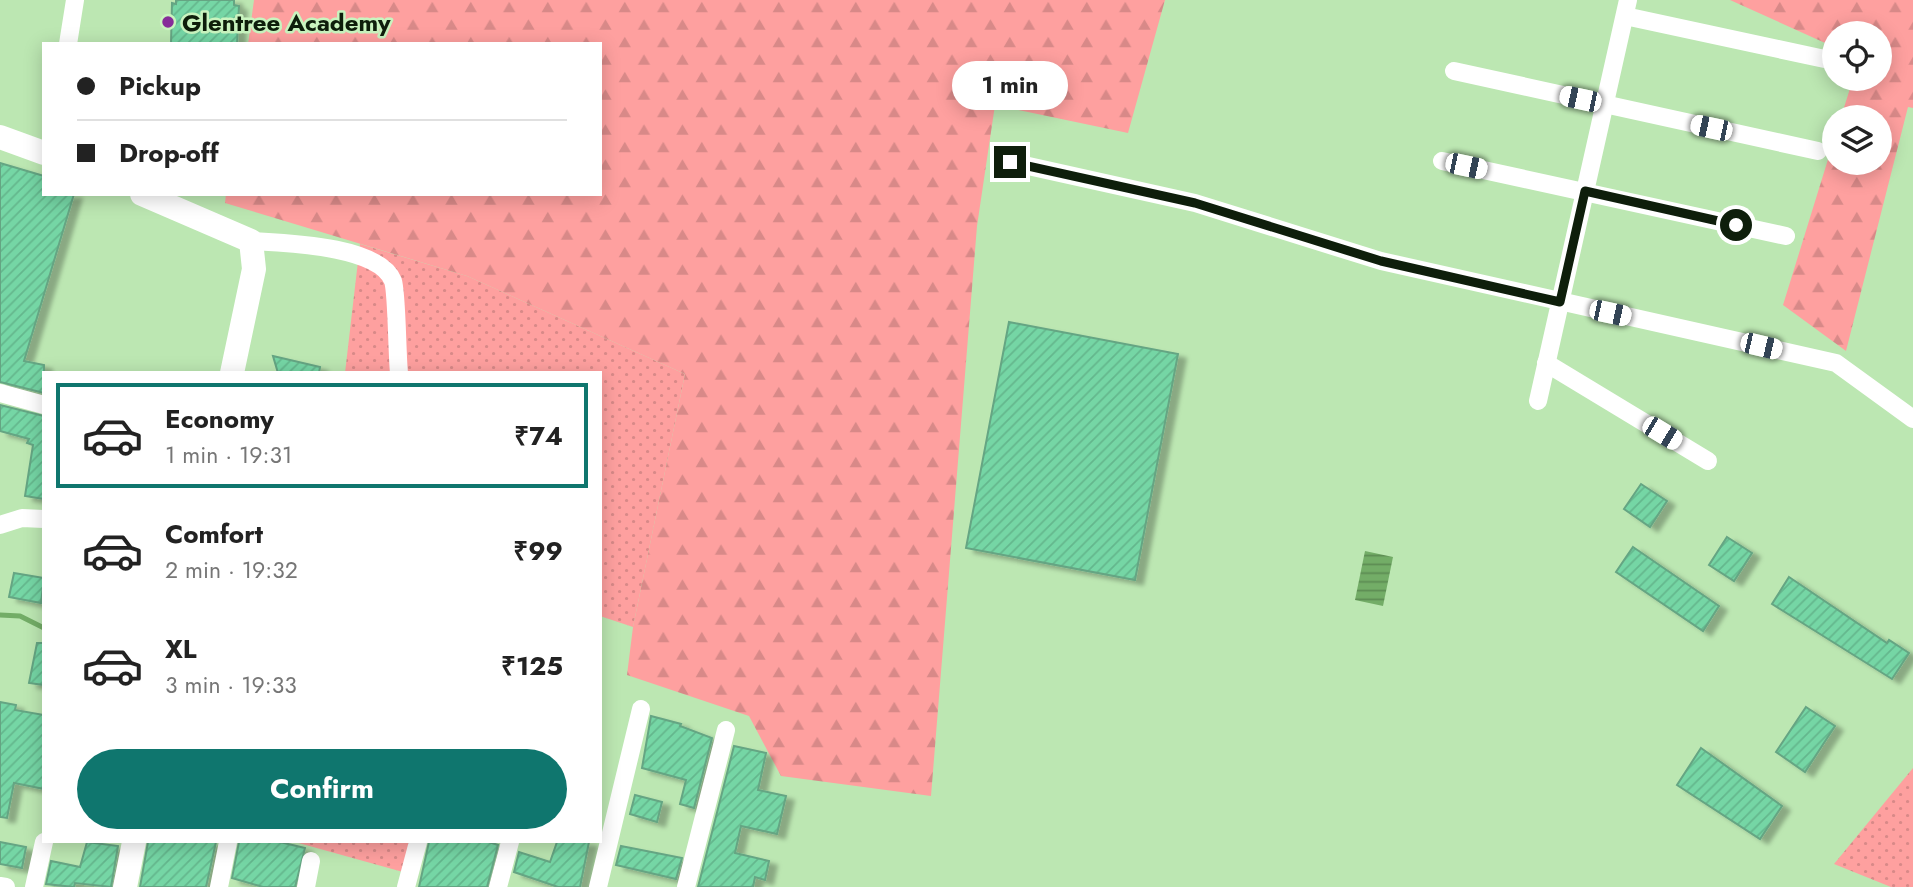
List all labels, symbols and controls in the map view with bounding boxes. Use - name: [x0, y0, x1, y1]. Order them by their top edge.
- place label: Glentree Academy: [182, 5, 391, 40]
- marker: Glentree Academy: [160, 14, 176, 30]
- map controls: [1822, 21, 1892, 175]
- button: locate: [1822, 21, 1892, 91]
- callout: 1 min: [952, 60, 1068, 110]
- text: Pickup: [119, 67, 201, 105]
- text: 1 min: [981, 68, 1039, 102]
- car: [1558, 84, 1603, 114]
- button: layers: [1822, 105, 1892, 175]
- car: [1689, 113, 1734, 143]
- text: Drop-off: [119, 134, 219, 172]
- route end: [994, 146, 1026, 178]
- car: [1444, 151, 1489, 181]
- route start: [1720, 209, 1752, 241]
- car: [1588, 298, 1633, 328]
- car: [1739, 331, 1784, 361]
- text: Economy: [165, 400, 274, 438]
- icon: car: [81, 404, 144, 467]
- car: [1639, 413, 1686, 453]
- text: ₹74: [514, 417, 563, 455]
- text: 1 min · 19:31: [165, 438, 292, 472]
- text: Comfort: [165, 515, 263, 553]
- icon: car: [81, 519, 144, 582]
- text: ₹99: [513, 532, 563, 570]
- text: 2 min · 19:32: [165, 553, 298, 587]
- text: XL: [165, 630, 197, 668]
- icon: car: [81, 634, 144, 697]
- text: ₹125: [501, 647, 563, 685]
- text: 3 min · 19:33: [165, 668, 297, 702]
- button: Confirm: [77, 749, 567, 829]

